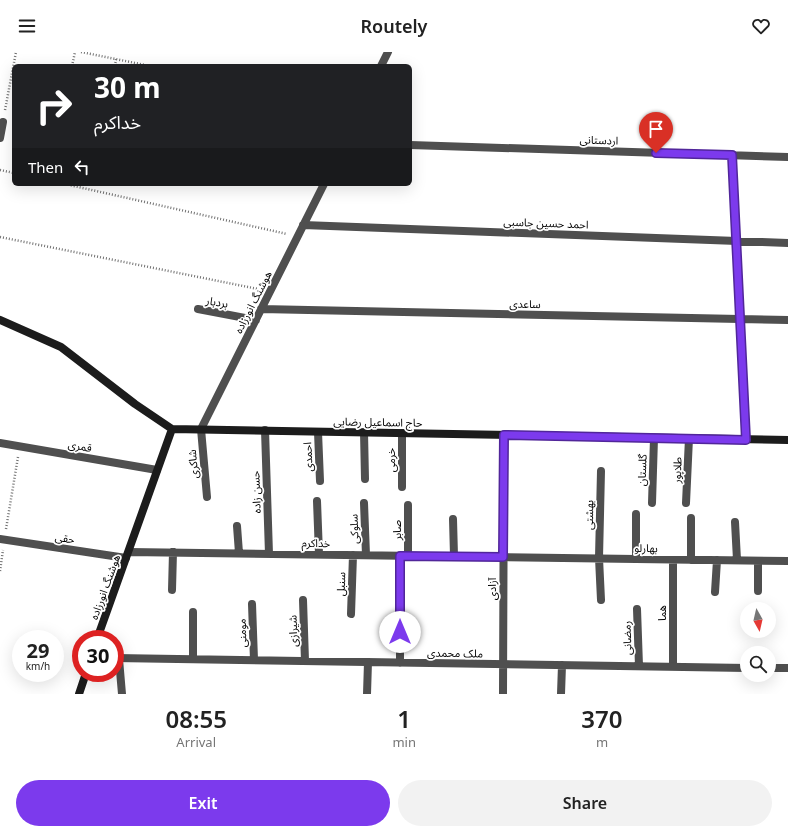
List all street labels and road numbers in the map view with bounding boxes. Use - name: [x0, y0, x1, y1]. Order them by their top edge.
- street label: اردستانی: [579, 131, 619, 148]
- street label: احمد حسین جاسبی: [503, 214, 589, 232]
- street label: هوشنگ انورزاده: [230, 268, 275, 336]
- street label: بردبار: [204, 292, 229, 311]
- street label: ساعدی: [509, 296, 541, 311]
- street label: حاج اسماعیل رضایی: [333, 413, 423, 431]
- street label: قمری: [67, 436, 93, 455]
- street label: احمدی: [299, 442, 316, 472]
- street label: خرمی: [383, 447, 398, 472]
- street label: شاکری: [184, 449, 201, 479]
- street label: گلستان: [633, 453, 650, 486]
- street label: طلاپور: [668, 456, 686, 485]
- street label: حسن زاده: [247, 470, 264, 514]
- street label: بهشتی: [581, 500, 596, 530]
- street label: سلوکی: [345, 514, 362, 544]
- street label: صابر: [389, 520, 404, 541]
- street label: حقی: [54, 529, 77, 547]
- street label: خداکرم: [301, 535, 331, 551]
- street label: بهارلو: [634, 540, 658, 555]
- street label: هوشنگ انورزاده: [86, 552, 123, 622]
- street label: سنبل: [333, 571, 348, 596]
- street label: آزادی: [484, 577, 499, 600]
- street label: هما: [654, 605, 669, 621]
- street label: شیرازی: [284, 614, 301, 647]
- street label: مومنی: [233, 618, 249, 648]
- street label: رمضانی: [618, 621, 635, 655]
- street label: ملک محمدی: [427, 645, 483, 660]

